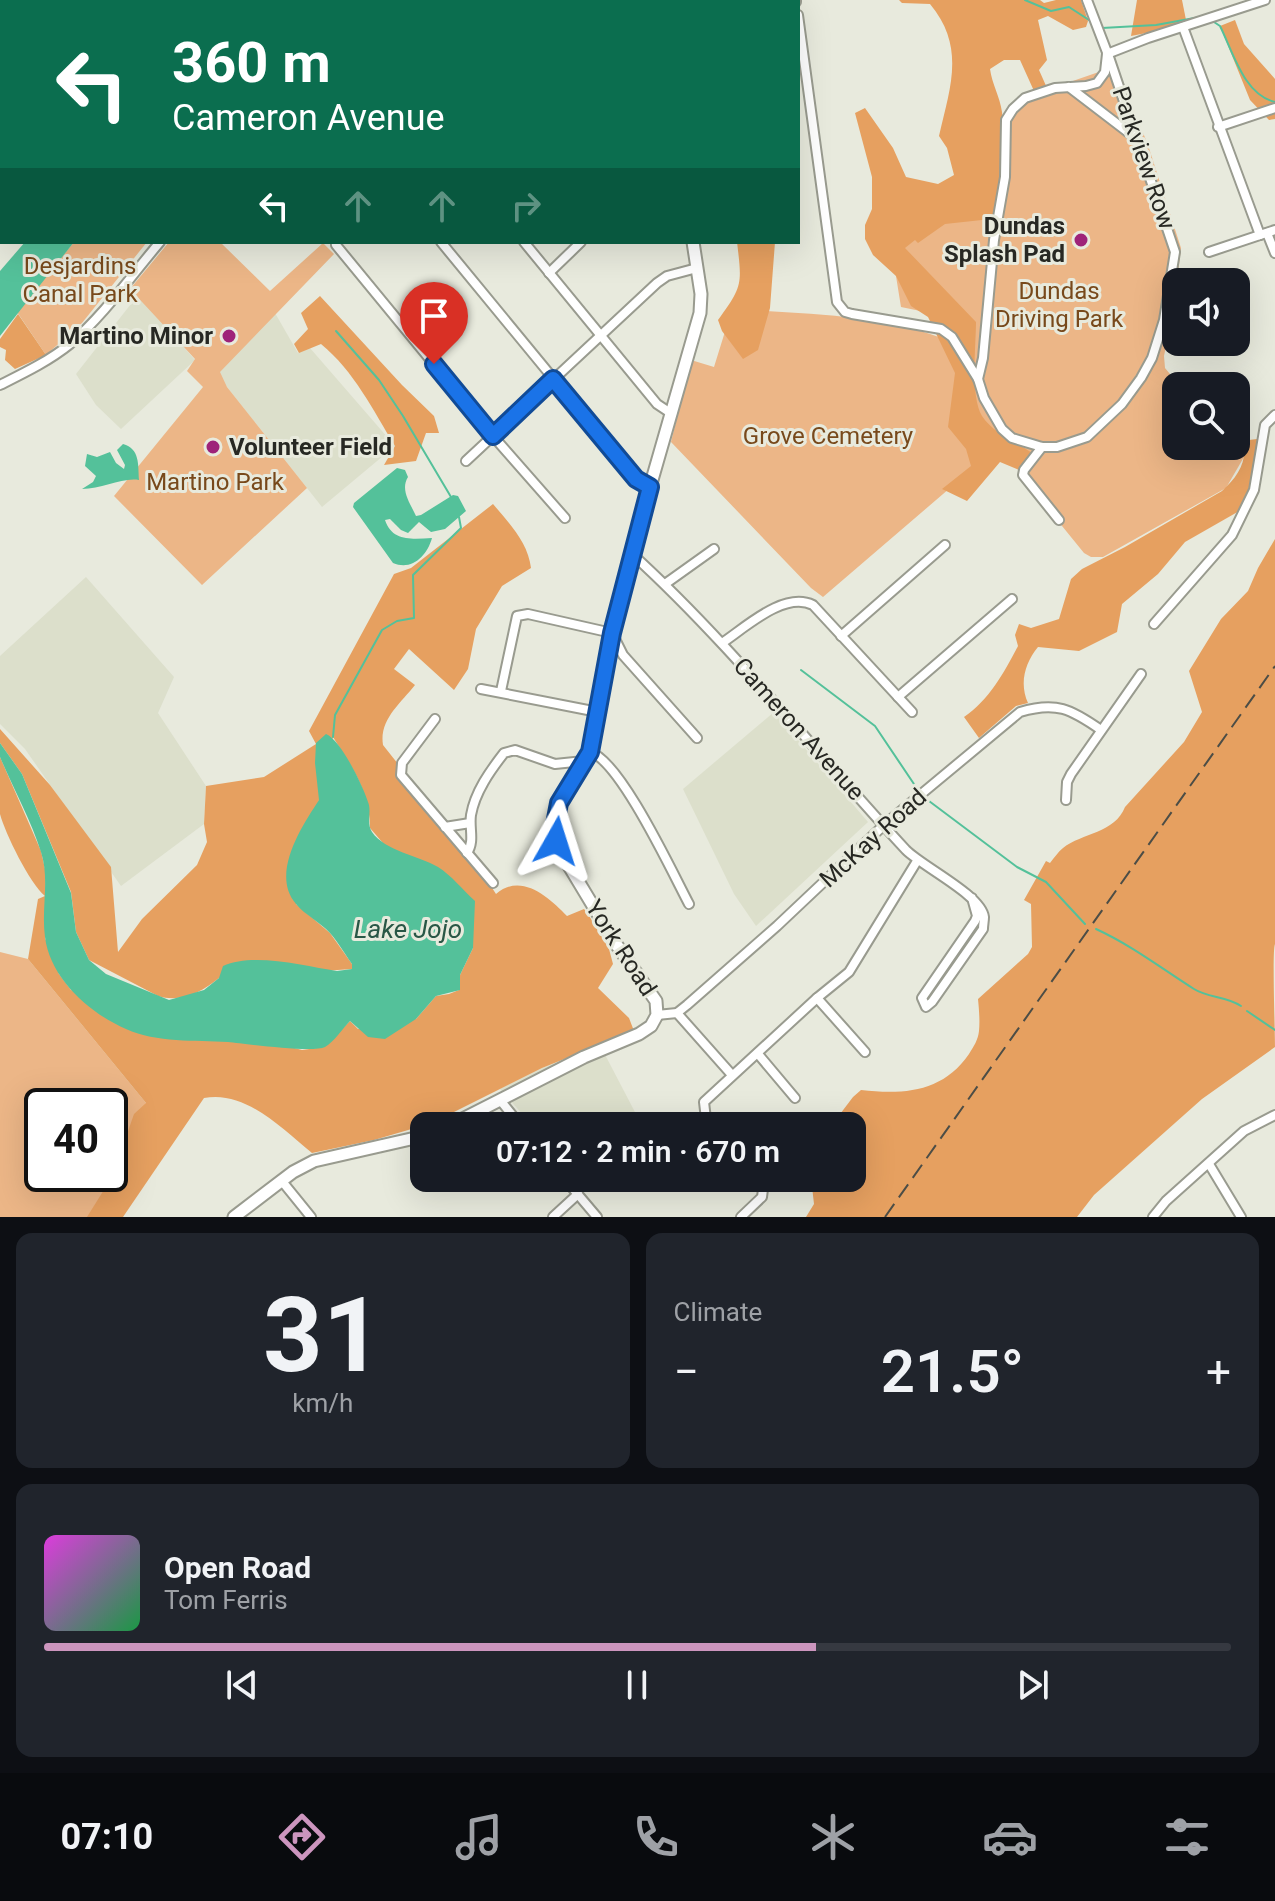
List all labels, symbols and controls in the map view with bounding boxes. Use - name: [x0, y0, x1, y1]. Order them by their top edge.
- text: 360 m: [172, 30, 331, 96]
- icon: left: [40, 32, 144, 136]
- street label: Parkview Row: [1106, 83, 1182, 233]
- text: Cameron Avenue: [172, 97, 445, 139]
- icon: left: [252, 184, 296, 228]
- icon: ahead: [336, 184, 380, 228]
- icon: ahead: [420, 184, 464, 228]
- icon: right: [504, 184, 548, 228]
- place label: Dundas Splash Pad: [944, 212, 1065, 268]
- marker: Dundas Splash Pad: [1072, 231, 1090, 249]
- park label: Desjardins Canal Park: [22, 252, 138, 308]
- map controls: [1162, 268, 1250, 460]
- button: sound: [1162, 268, 1250, 356]
- park label: Dundas Driving Park: [995, 277, 1124, 333]
- pin: [400, 282, 468, 364]
- icon: arrive: [412, 294, 456, 338]
- place label: Martino Minor: [59, 322, 213, 350]
- marker: Martino Minor: [220, 327, 238, 345]
- button: search: [1162, 372, 1250, 460]
- park label: Grove Cemetery: [743, 422, 914, 450]
- place label: Volunteer Field: [229, 433, 392, 461]
- marker: Volunteer Field: [204, 438, 222, 456]
- park label: Martino Park: [146, 468, 285, 496]
- street label: Cameron Avenue: [728, 652, 870, 806]
- street label: McKay Road: [814, 783, 932, 893]
- position arrow: [514, 799, 598, 883]
- street label: York Road: [580, 895, 662, 1001]
- water label: Lake Jojo: [354, 914, 462, 944]
- speed limit sign: 40: [24, 1088, 128, 1192]
- text: 07:12 · 2 min · 670 m: [496, 1134, 780, 1169]
- text: 31: [263, 1275, 382, 1396]
- text: Climate: [674, 1297, 762, 1327]
- text: 21.5°: [881, 1336, 1024, 1407]
- text: −: [674, 1346, 699, 1398]
- text: +: [1206, 1346, 1231, 1398]
- text: km/h: [292, 1388, 353, 1418]
- text: Open Road: [164, 1550, 311, 1585]
- text: Tom Ferris: [164, 1585, 288, 1615]
- icon: previous: [220, 1663, 264, 1707]
- icon: pause: [615, 1663, 659, 1707]
- icon: next: [1011, 1663, 1055, 1707]
- icon: directions: [274, 1809, 330, 1865]
- icon: music: [451, 1809, 507, 1865]
- icon: phone: [628, 1809, 684, 1865]
- icon: climate: [805, 1809, 861, 1865]
- icon: car: [982, 1809, 1038, 1865]
- icon: filters: [1159, 1809, 1215, 1865]
- text: 07:10: [60, 1816, 153, 1858]

